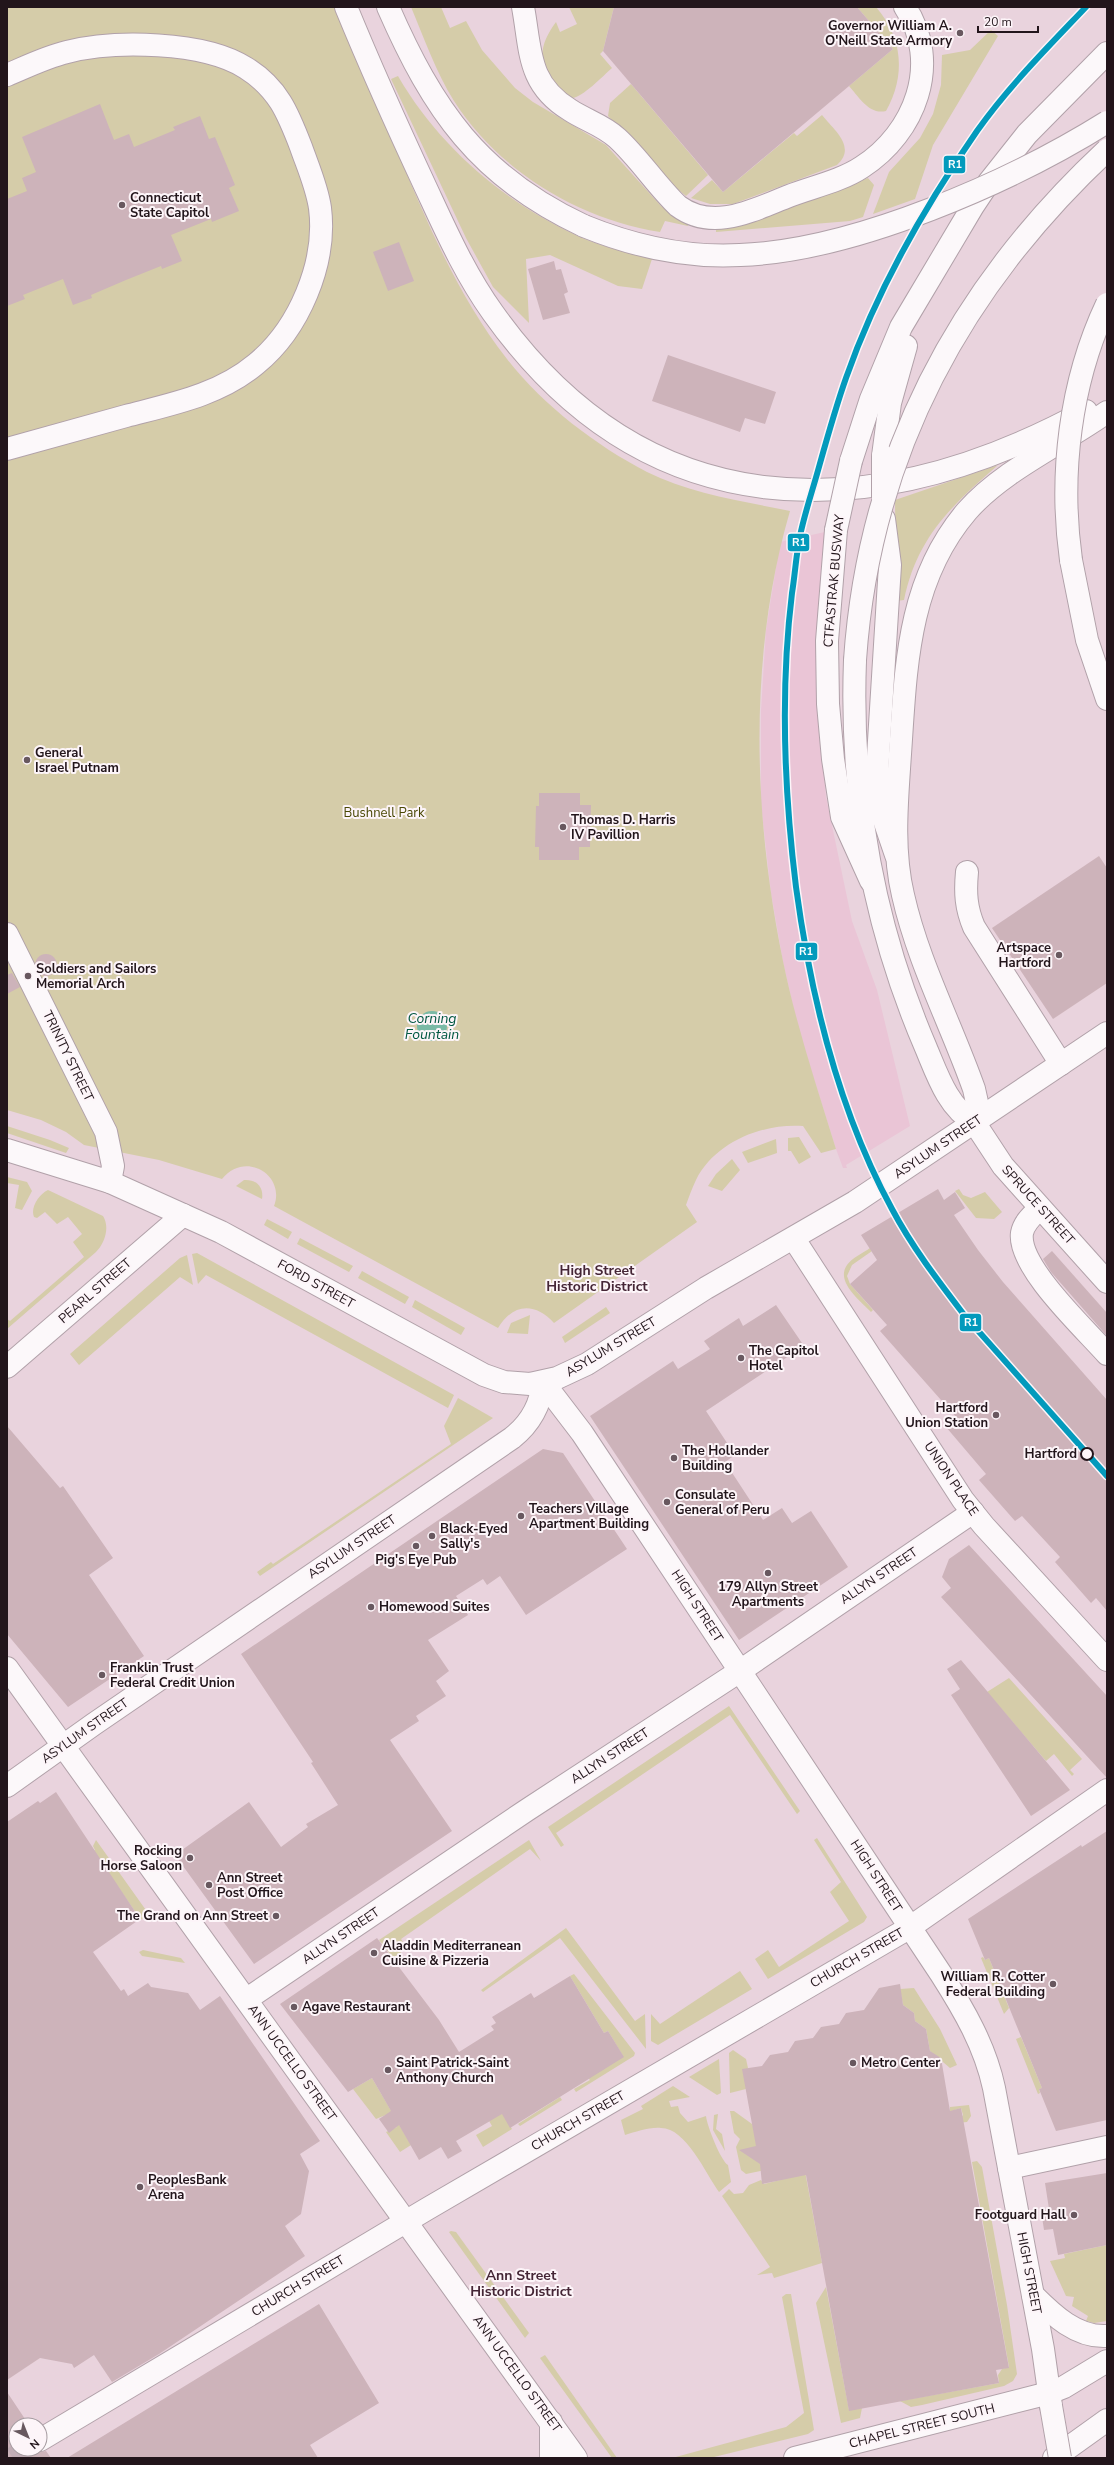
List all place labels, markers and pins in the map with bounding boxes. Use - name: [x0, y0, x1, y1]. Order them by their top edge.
- place label: Governor William A. O'Neill State Armory: [825, 17, 952, 50]
- marker: Governor William A. O'Neill State Armory: [955, 28, 965, 38]
- place label: Connecticut State Capitol: [130, 189, 210, 222]
- marker: Connecticut State Capitol: [117, 200, 127, 210]
- place label: General Israel Putnam: [35, 744, 119, 777]
- marker: General Israel Putnam: [22, 755, 32, 765]
- place label: Thomas D. Harris IV Pavillion: [571, 811, 676, 844]
- marker: Thomas D. Harris IV Pavillion: [558, 822, 568, 832]
- place label: Artspace Hartford: [997, 939, 1051, 972]
- marker: Artspace Hartford: [1054, 950, 1064, 960]
- place label: Soldiers and Sailors Memorial Arch: [36, 960, 156, 993]
- marker: Soldiers and Sailors Memorial Arch: [23, 971, 33, 981]
- place label: The Capitol Hotel: [749, 1342, 819, 1375]
- marker: The Capitol Hotel: [736, 1353, 746, 1363]
- place label: Hartford Union Station: [905, 1399, 988, 1432]
- marker: Hartford Union Station: [991, 1410, 1001, 1420]
- place label: The Hollander Building: [682, 1442, 770, 1475]
- place label: Hartford: [1025, 1445, 1077, 1463]
- marker: Hartford: [1080, 1447, 1094, 1461]
- marker: The Hollander Building: [669, 1453, 679, 1463]
- place label: Consulate General of Peru: [675, 1486, 770, 1519]
- marker: Consulate General of Peru: [662, 1497, 672, 1507]
- place label: Teachers Village Apartment Building: [529, 1500, 649, 1533]
- marker: Teachers Village Apartment Building: [516, 1511, 526, 1521]
- place label: Black-Eyed Sally's: [440, 1520, 508, 1553]
- marker: Black-Eyed Sally's: [427, 1531, 437, 1541]
- marker: Pig's Eye Pub: [411, 1541, 421, 1551]
- place label: Pig's Eye Pub: [375, 1551, 457, 1569]
- marker: 179 Allyn Street Apartments: [763, 1568, 773, 1578]
- place label: 179 Allyn Street Apartments: [718, 1578, 819, 1611]
- place label: Homewood Suites: [379, 1598, 490, 1616]
- marker: Homewood Suites: [366, 1602, 376, 1612]
- place label: Franklin Trust Federal Credit Union: [110, 1659, 235, 1692]
- marker: Franklin Trust Federal Credit Union: [97, 1670, 107, 1680]
- place label: Rocking Horse Saloon: [101, 1842, 182, 1875]
- marker: Rocking Horse Saloon: [185, 1853, 195, 1863]
- place label: Ann Street Post Office: [217, 1869, 284, 1902]
- marker: Ann Street Post Office: [204, 1880, 214, 1890]
- place label: The Grand on Ann Street: [117, 1907, 269, 1925]
- marker: The Grand on Ann Street: [271, 1911, 281, 1921]
- place label: Aladdin Mediterranean Cuisine & Pizzeria: [382, 1937, 521, 1970]
- marker: Aladdin Mediterranean Cuisine & Pizzeria: [369, 1948, 379, 1958]
- place label: William R. Cotter Federal Building: [940, 1968, 1046, 2001]
- marker: William R. Cotter Federal Building: [1048, 1979, 1058, 1989]
- place label: Agave Restaurant: [302, 1998, 411, 2016]
- marker: Agave Restaurant: [289, 2002, 299, 2012]
- place label: Saint Patrick-Saint Anthony Church: [396, 2054, 510, 2087]
- place label: Metro Center: [861, 2054, 941, 2072]
- marker: Metro Center: [848, 2058, 858, 2068]
- marker: Saint Patrick-Saint Anthony Church: [383, 2065, 393, 2075]
- place label: PeoplesBank Arena: [148, 2171, 228, 2204]
- marker: PeoplesBank Arena: [135, 2182, 145, 2192]
- place label: Footguard Hall: [975, 2206, 1067, 2224]
- marker: Footguard Hall: [1069, 2210, 1079, 2220]

